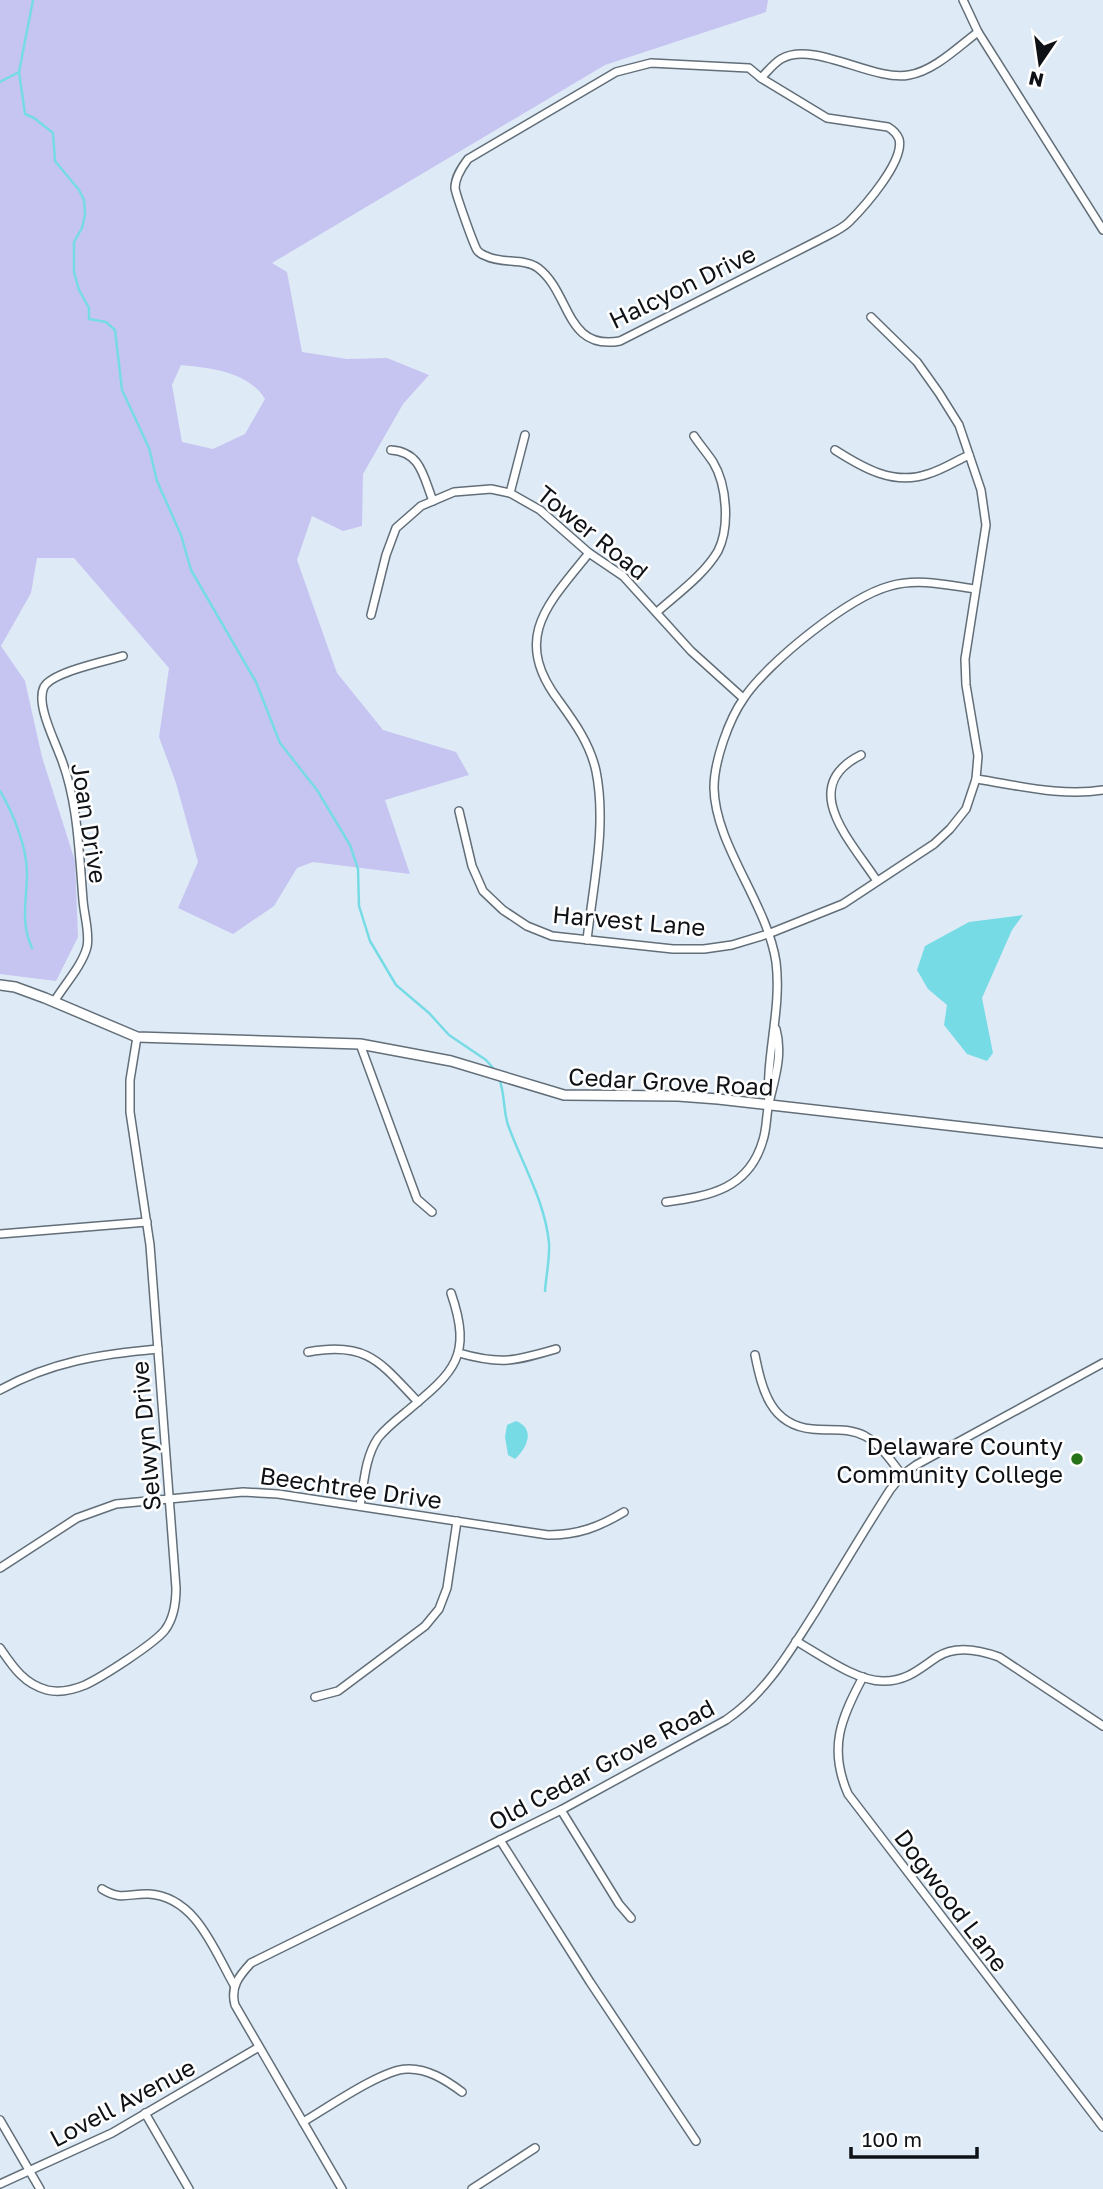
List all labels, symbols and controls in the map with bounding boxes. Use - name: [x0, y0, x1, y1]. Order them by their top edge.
- north arrow: [1005, 28, 1075, 98]
- text: N: [1026, 67, 1046, 93]
- street label: Halcyon Drive: [604, 238, 760, 334]
- street label: Tower Road: [532, 479, 654, 585]
- street label: Joan Drive: [66, 761, 114, 885]
- street label: Harvest Lane: [551, 899, 707, 941]
- street label: Cedar Grove Road: [568, 1061, 774, 1101]
- street label: Selwyn Drive: [124, 1360, 166, 1512]
- place label: Delaware County Community College: [836, 1431, 1063, 1488]
- marker: Delaware County Community College: [1069, 1451, 1085, 1467]
- street label: Beechtree Drive: [258, 1460, 444, 1514]
- street label: Old Cedar Grove Road: [483, 1692, 719, 1836]
- street label: Dogwood Lane: [889, 1823, 1015, 1977]
- street label: Lovell Avenue: [44, 2052, 200, 2152]
- scale bar: [851, 2116, 977, 2160]
- text: 100 m: [862, 2126, 922, 2152]

